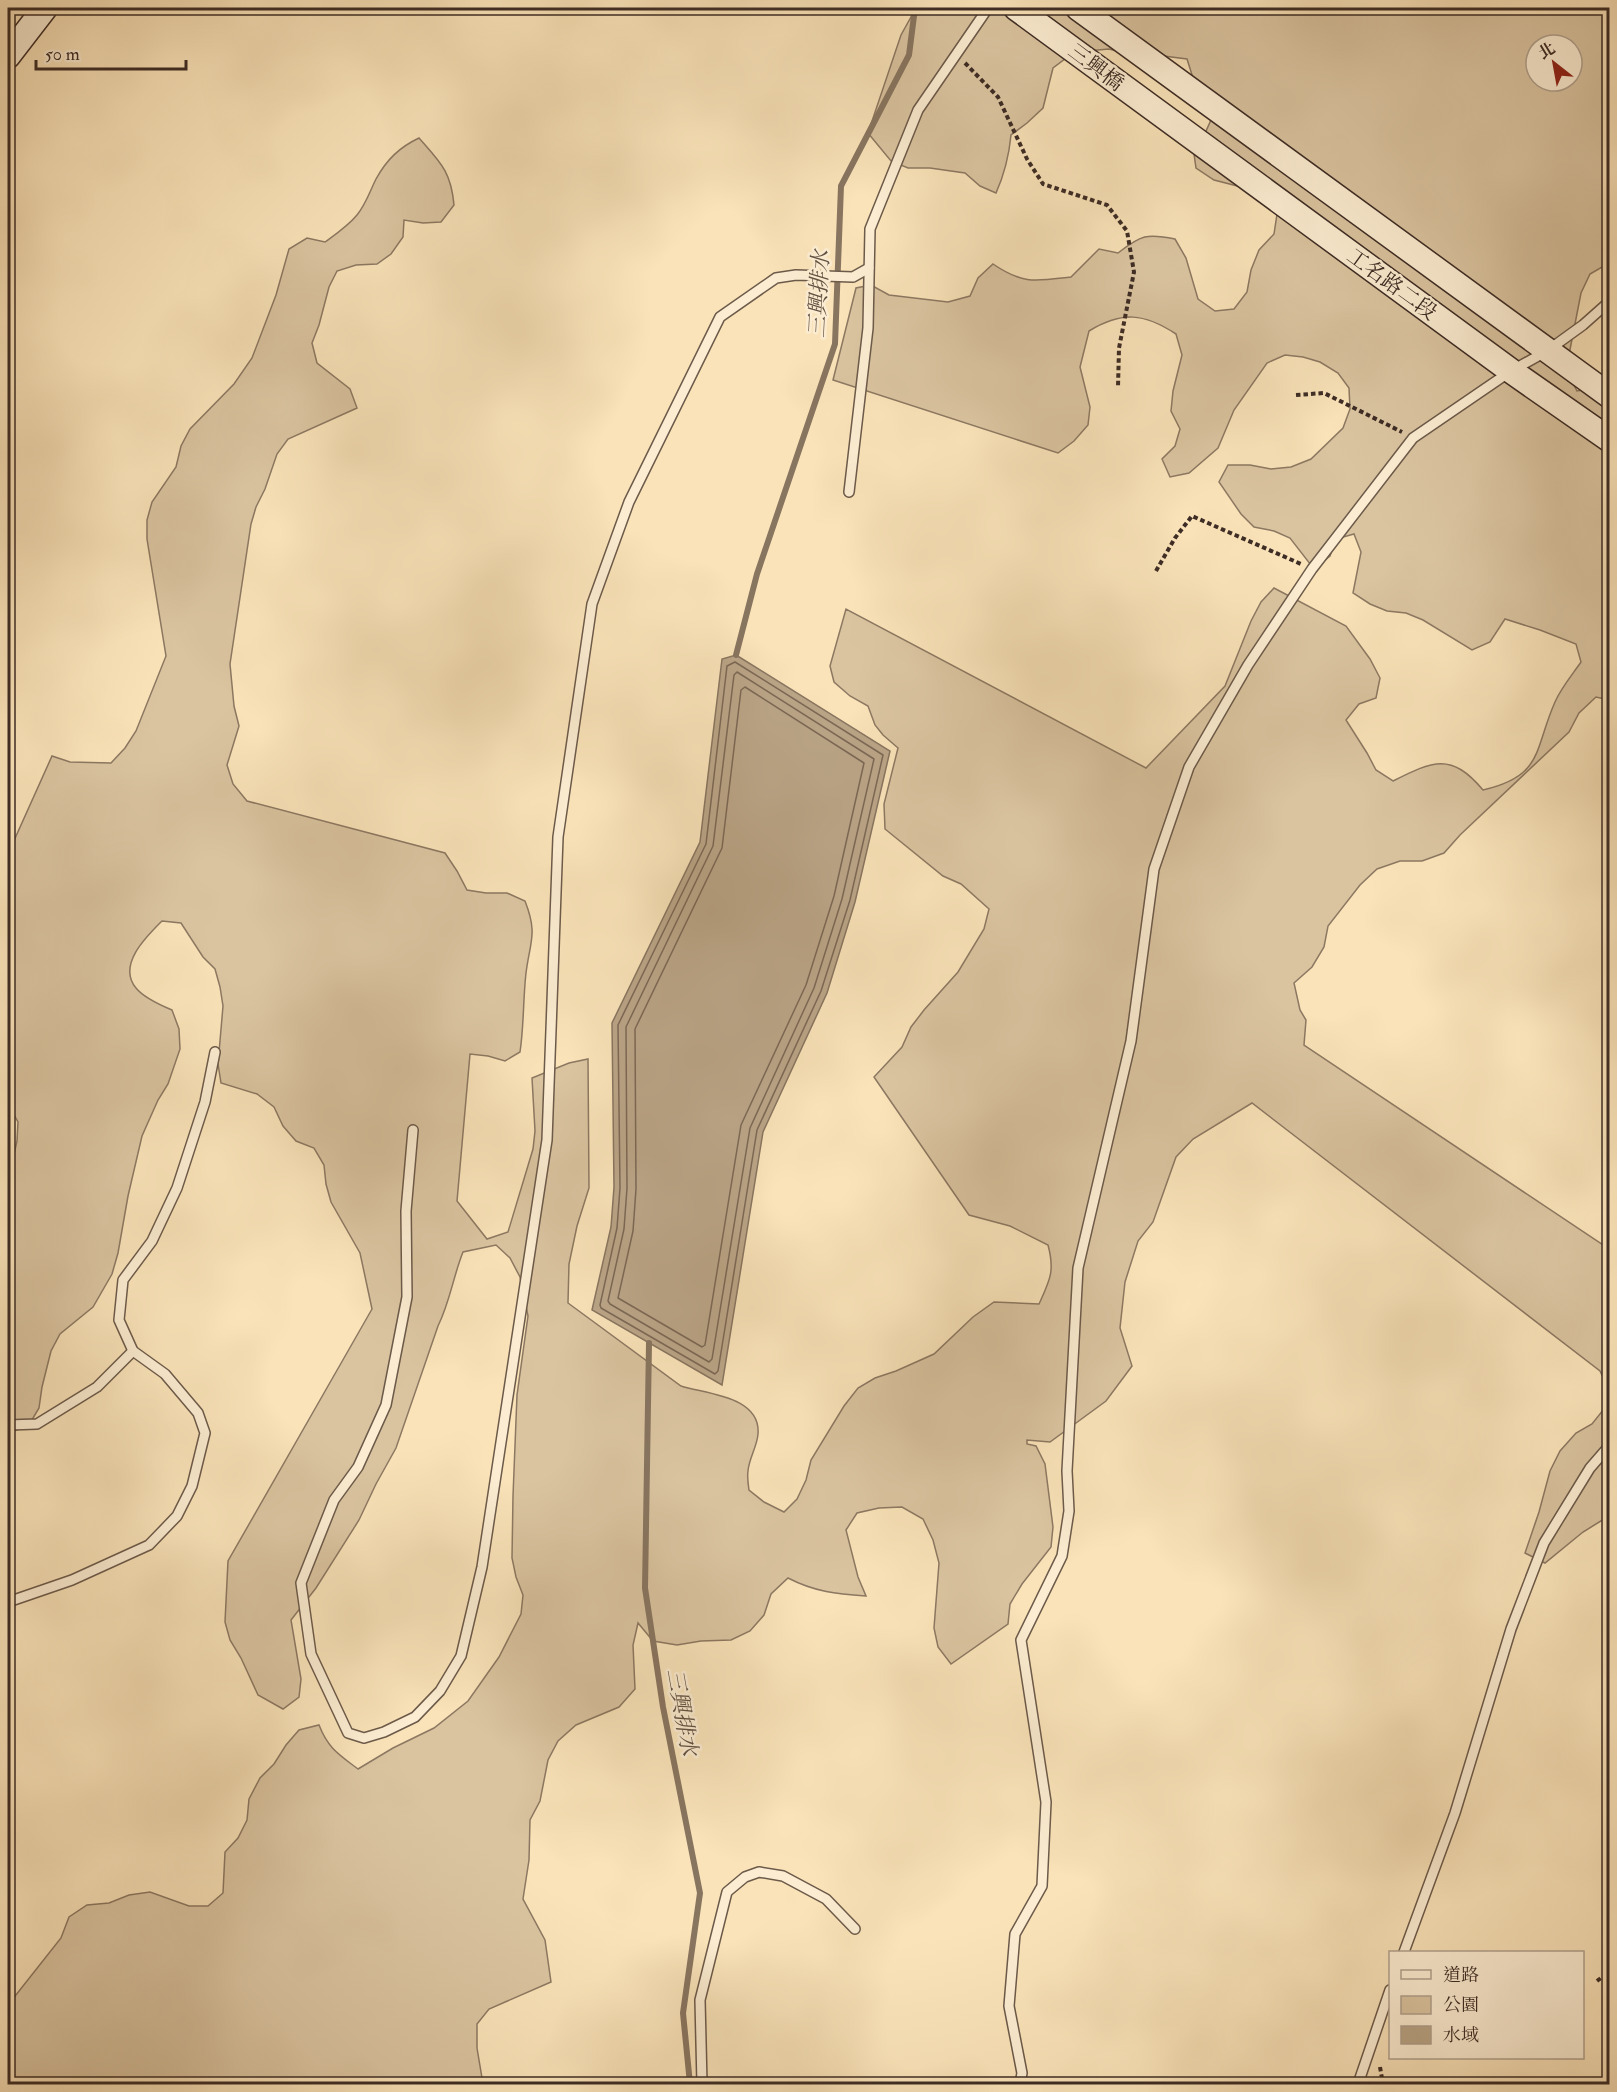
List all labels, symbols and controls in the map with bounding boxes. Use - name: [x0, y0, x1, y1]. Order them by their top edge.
- scale bar: [36, 33, 186, 71]
- north arrow: [1524, 33, 1584, 93]
- street label: 三興橋: [1062, 38, 1129, 97]
- text: 北: [1535, 38, 1559, 64]
- text: 50 m: [45, 43, 80, 66]
- street label: 工名路二段: [1341, 243, 1442, 326]
- water label: 三興排水: [803, 247, 835, 339]
- water label: 三興排水: [661, 1666, 704, 1760]
- legend: [1389, 1951, 1584, 2059]
- text: 道路: [1443, 1964, 1479, 1987]
- text: 公園: [1443, 1994, 1479, 2017]
- text: 水域: [1443, 2024, 1479, 2047]

